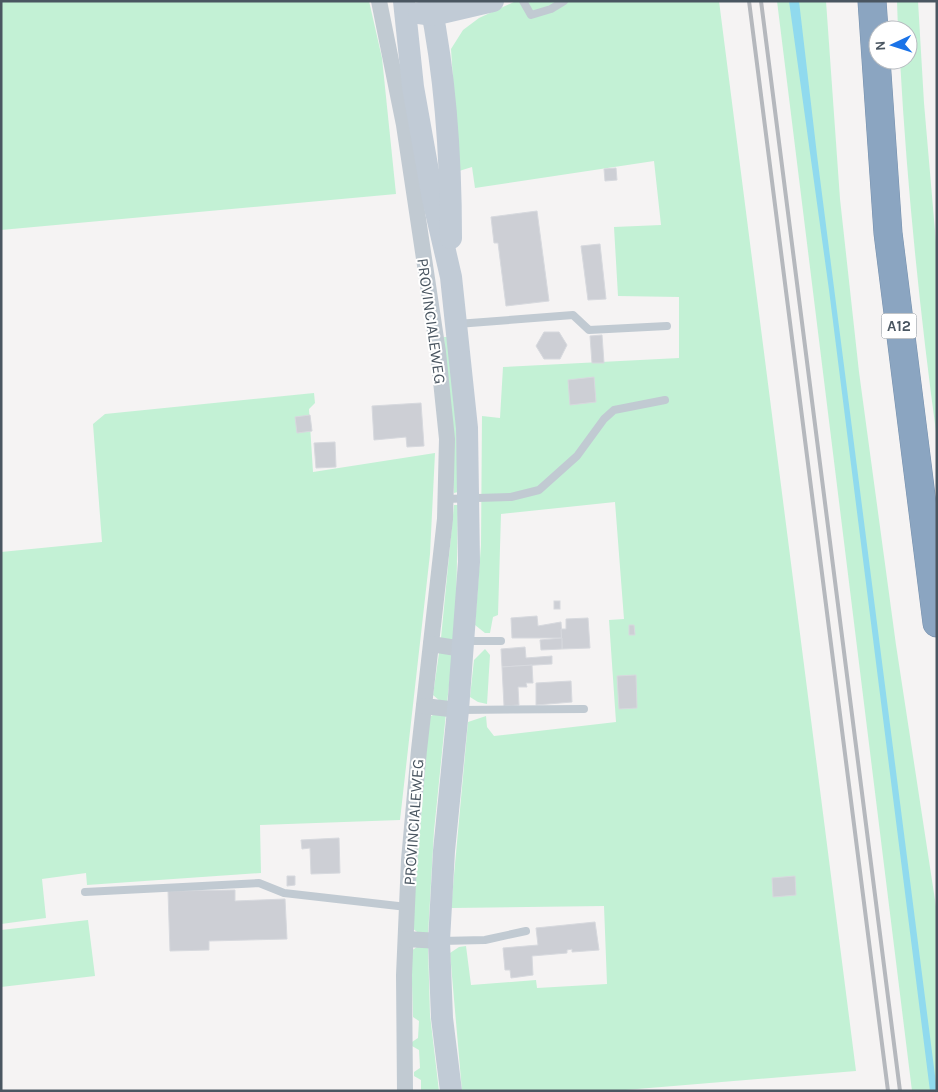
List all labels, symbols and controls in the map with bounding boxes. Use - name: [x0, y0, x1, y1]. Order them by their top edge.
- north arrow: [868, 20, 918, 70]
- text: N: [872, 40, 889, 51]
- street label: PROVINCIALEWEG: [413, 257, 450, 385]
- road number: A12: [882, 314, 916, 338]
- street label: PROVINCIALEWEG: [400, 758, 427, 886]

